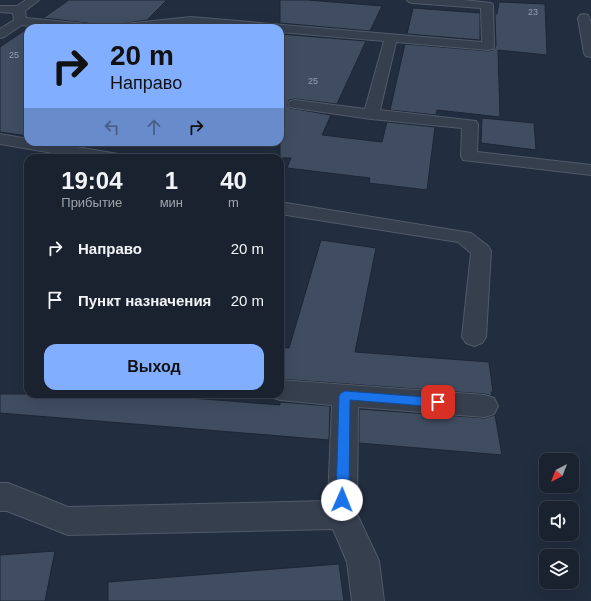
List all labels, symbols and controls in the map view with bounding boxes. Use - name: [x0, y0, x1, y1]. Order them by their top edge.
- house number: 23: [528, 7, 538, 17]
- icon: right: [44, 40, 96, 92]
- text: 20 m: [110, 40, 174, 71]
- house number: 25: [9, 50, 19, 60]
- text: Направо: [110, 73, 182, 93]
- house number: 25: [308, 76, 318, 86]
- icon: left: [101, 116, 123, 138]
- icon: ahead: [143, 116, 165, 138]
- icon: right: [185, 116, 207, 138]
- text: 19:04: [61, 167, 123, 194]
- text: 1: [165, 167, 178, 194]
- text: 40: [220, 167, 247, 194]
- text: Прибытие: [61, 195, 122, 210]
- text: мин: [160, 195, 183, 210]
- text: m: [228, 195, 239, 210]
- icon: right: [44, 237, 66, 259]
- text: Направо: [78, 240, 142, 257]
- text: 20 m: [231, 240, 264, 257]
- icon: arrive: [44, 289, 66, 311]
- text: Пункт назначения: [78, 292, 211, 309]
- text: 20 m: [231, 292, 264, 309]
- button: Выход: [44, 344, 264, 390]
- pin: [421, 385, 455, 419]
- icon: arrive: [427, 391, 449, 413]
- north arrow: [539, 453, 579, 493]
- map controls: [539, 453, 579, 589]
- position arrow: [321, 479, 363, 521]
- button: sound: [539, 501, 579, 541]
- button: layers: [539, 549, 579, 589]

